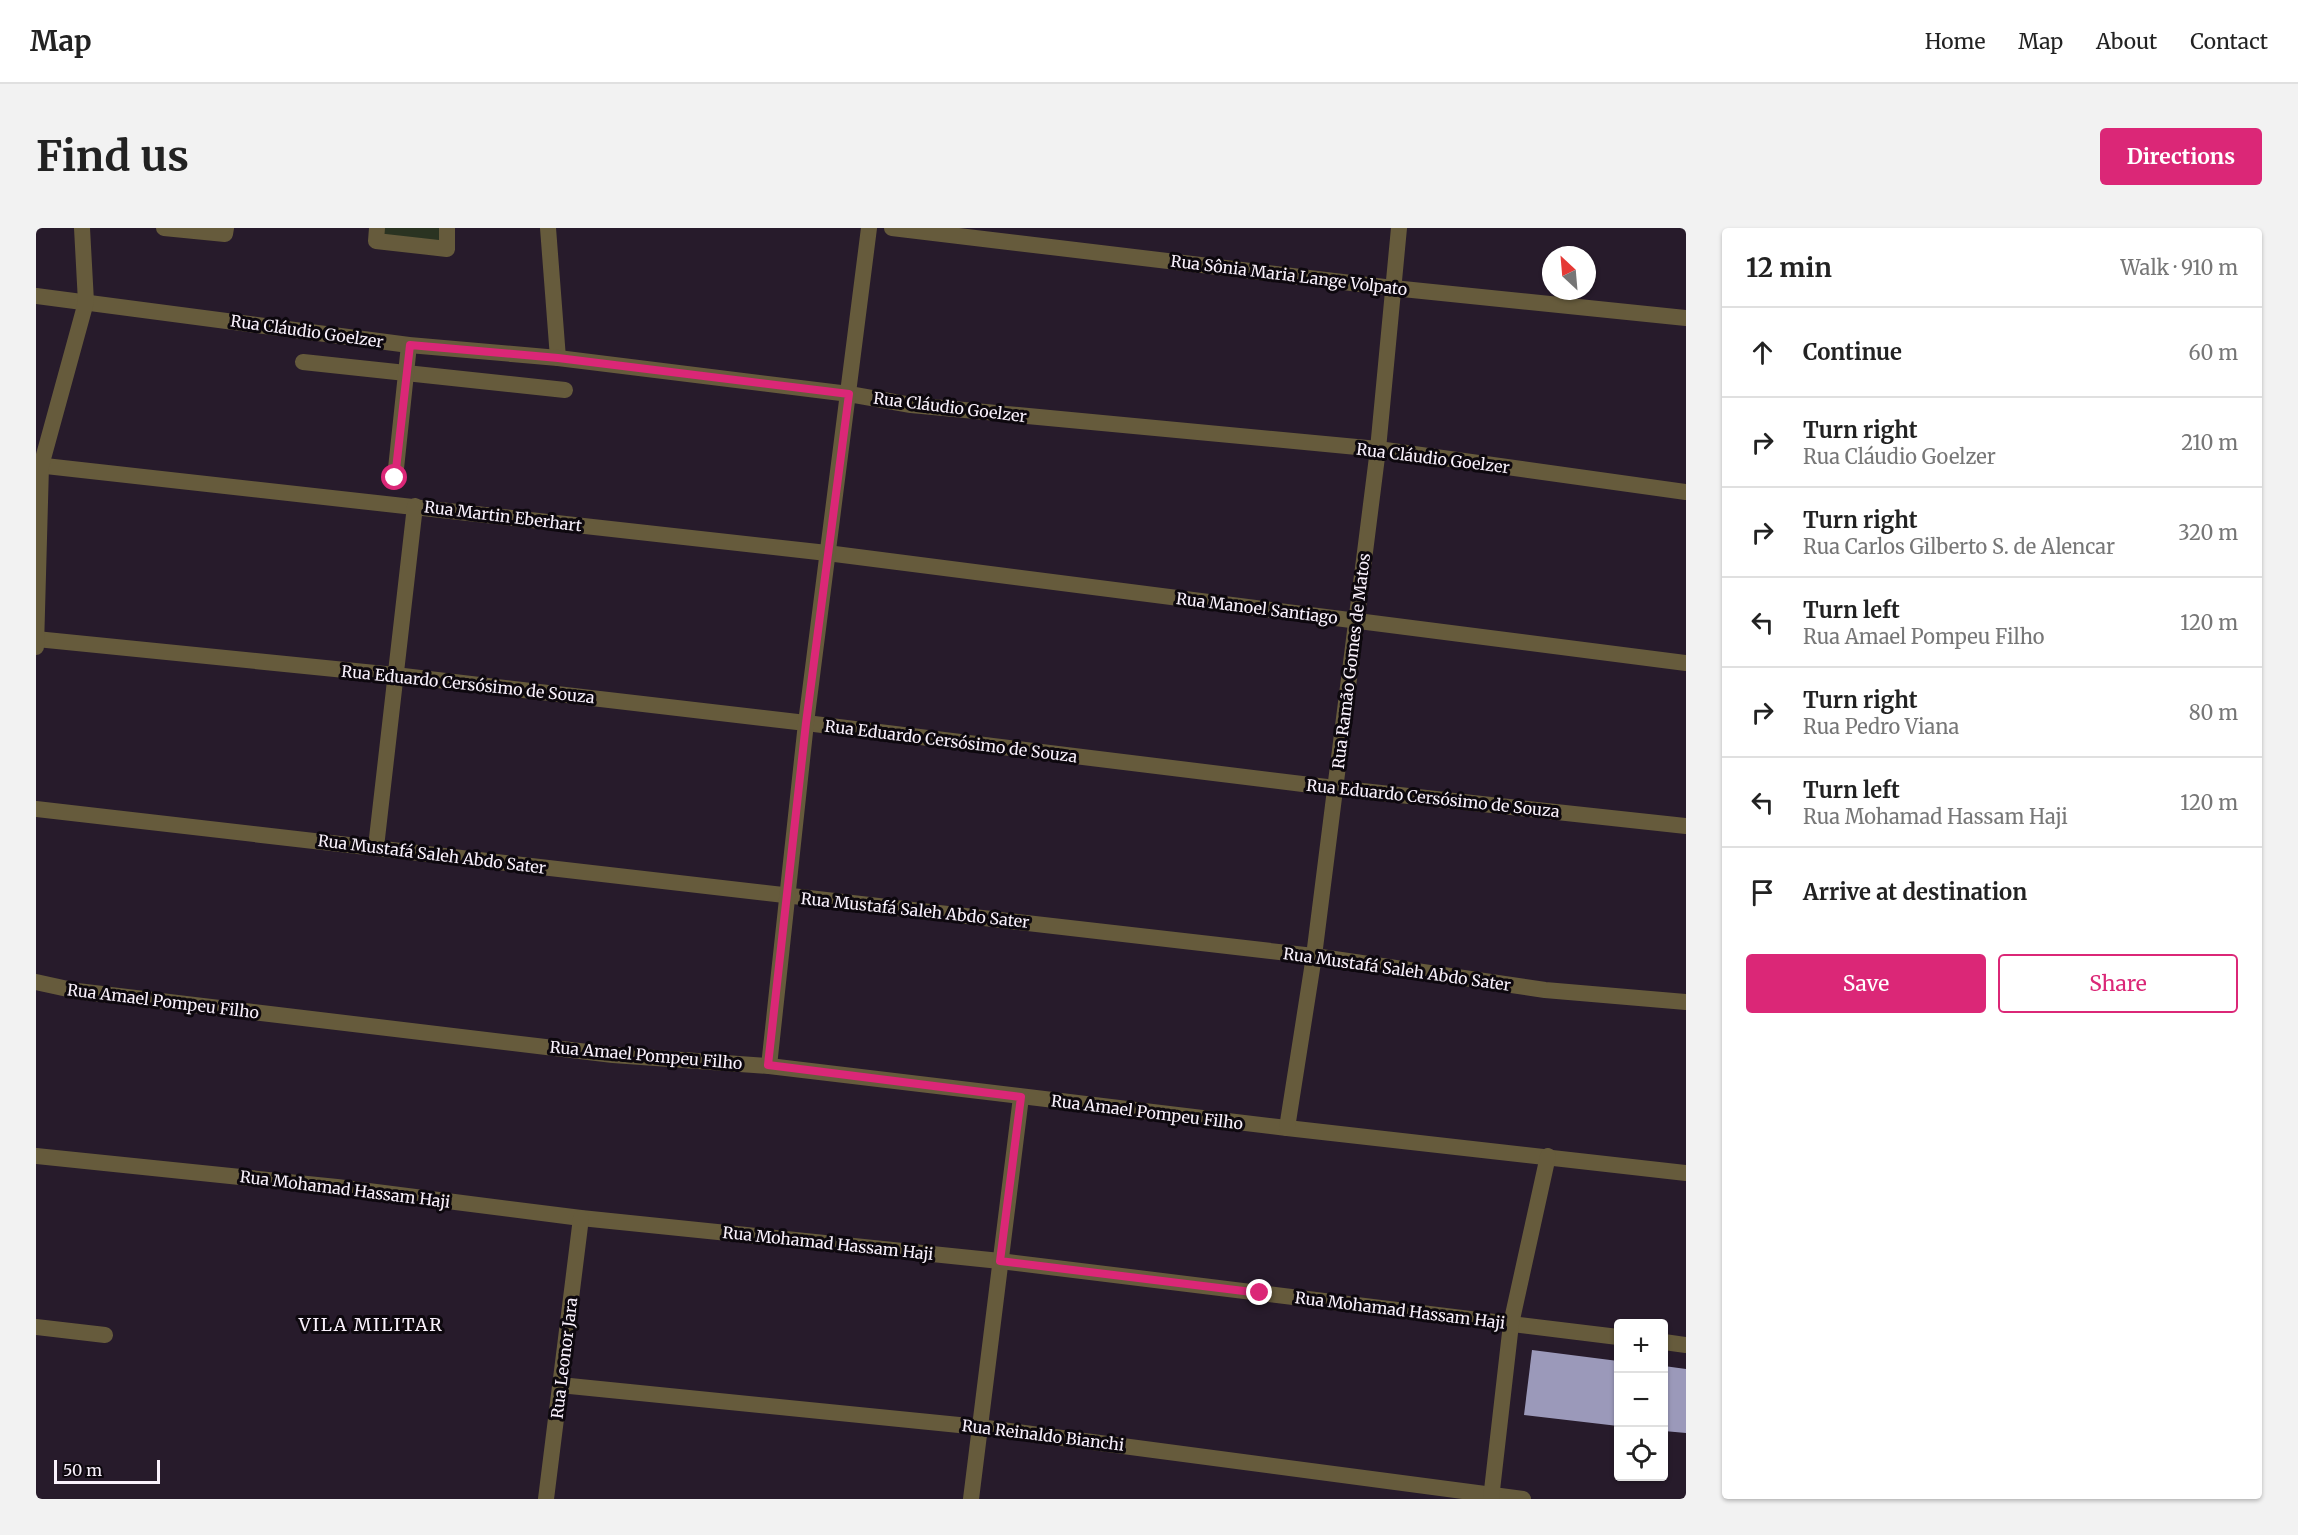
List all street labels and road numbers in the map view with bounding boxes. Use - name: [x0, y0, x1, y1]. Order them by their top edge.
- street label: Rua Sônia Maria Lange Volpato: [1170, 251, 1408, 299]
- street label: Rua Cláudio Goelzer: [229, 310, 385, 352]
- street label: Rua Cláudio Goelzer: [872, 388, 1028, 426]
- street label: Rua Cláudio Goelzer: [1355, 439, 1511, 477]
- street label: Rua Martin Eberhart: [423, 496, 584, 536]
- street label: Rua Ramão Gomes de Matos: [1328, 552, 1374, 770]
- street label: Rua Manoel Santiago: [1175, 588, 1339, 628]
- street label: Rua Eduardo Cersósimo de Souza: [340, 661, 596, 707]
- street label: Rua Eduardo Cersósimo de Souza: [823, 716, 1079, 766]
- street label: Rua Eduardo Cersósimo de Souza: [1305, 775, 1561, 821]
- street label: Rua Mustafá Saleh Abdo Sater: [317, 830, 547, 878]
- street label: Rua Mustafá Saleh Abdo Sater: [800, 888, 1030, 932]
- street label: Rua Mustafá Saleh Abdo Sater: [1282, 943, 1512, 995]
- street label: Rua Amael Pompeu Filho: [66, 979, 260, 1023]
- street label: Rua Amael Pompeu Filho: [549, 1037, 743, 1073]
- street label: Rua Amael Pompeu Filho: [1050, 1090, 1244, 1134]
- street label: Rua Mohamad Hassam Haji: [239, 1166, 451, 1212]
- street label: Rua Mohamad Hassam Haji: [722, 1222, 934, 1264]
- street label: Rua Mohamad Hassam Haji: [1294, 1287, 1506, 1333]
- street label: Rua Leonor Jara: [547, 1296, 581, 1420]
- street label: Rua Reinaldo Bianchi: [961, 1415, 1125, 1455]

